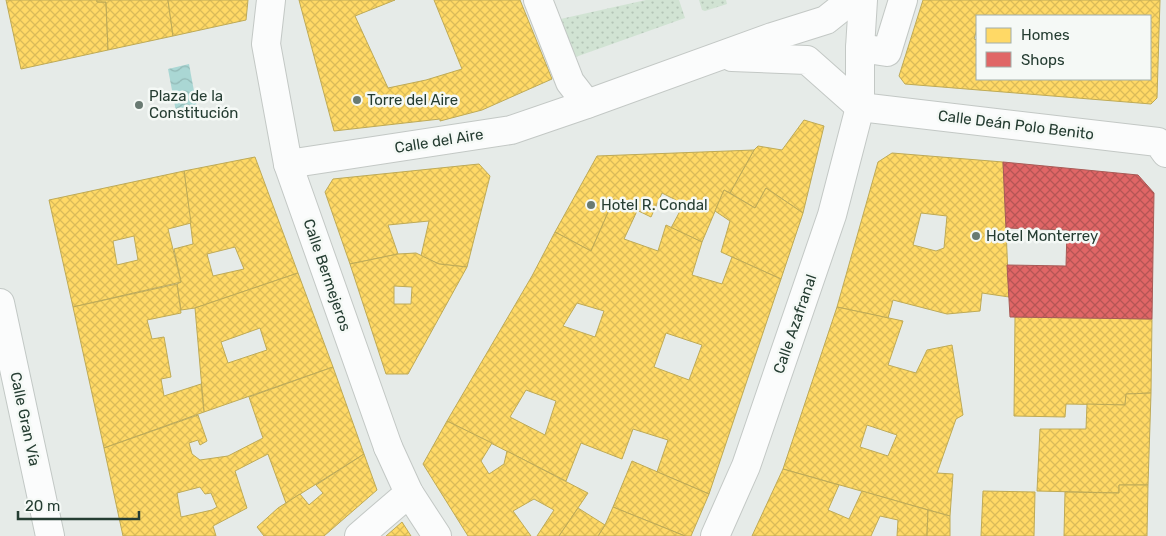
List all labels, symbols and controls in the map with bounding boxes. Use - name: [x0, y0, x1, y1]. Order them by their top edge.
- legend: [976, 15, 1151, 80]
- text: Homes: [1021, 26, 1070, 44]
- text: Shops: [1021, 51, 1065, 69]
- place label: Plaza de la Constitución: [149, 87, 238, 122]
- place label: Torre del Aire: [367, 91, 458, 109]
- marker: Torre del Aire: [351, 94, 363, 106]
- marker: Plaza de la Constitución: [133, 99, 145, 111]
- street label: Calle Deán Polo Benito: [937, 106, 1095, 144]
- street label: Calle del Aire: [393, 125, 485, 157]
- place label: Hotel R. Condal: [601, 196, 708, 214]
- marker: Hotel R. Condal: [585, 199, 597, 211]
- street label: Calle Bermejeros: [299, 217, 355, 334]
- place label: Hotel Monterrey: [986, 227, 1098, 245]
- marker: Hotel Monterrey: [970, 230, 982, 242]
- street label: Calle Azafranal: [770, 272, 820, 376]
- street label: Calle Gran Vía: [6, 370, 44, 468]
- scale bar: [18, 488, 139, 520]
- text: 20 m: [25, 497, 60, 515]

